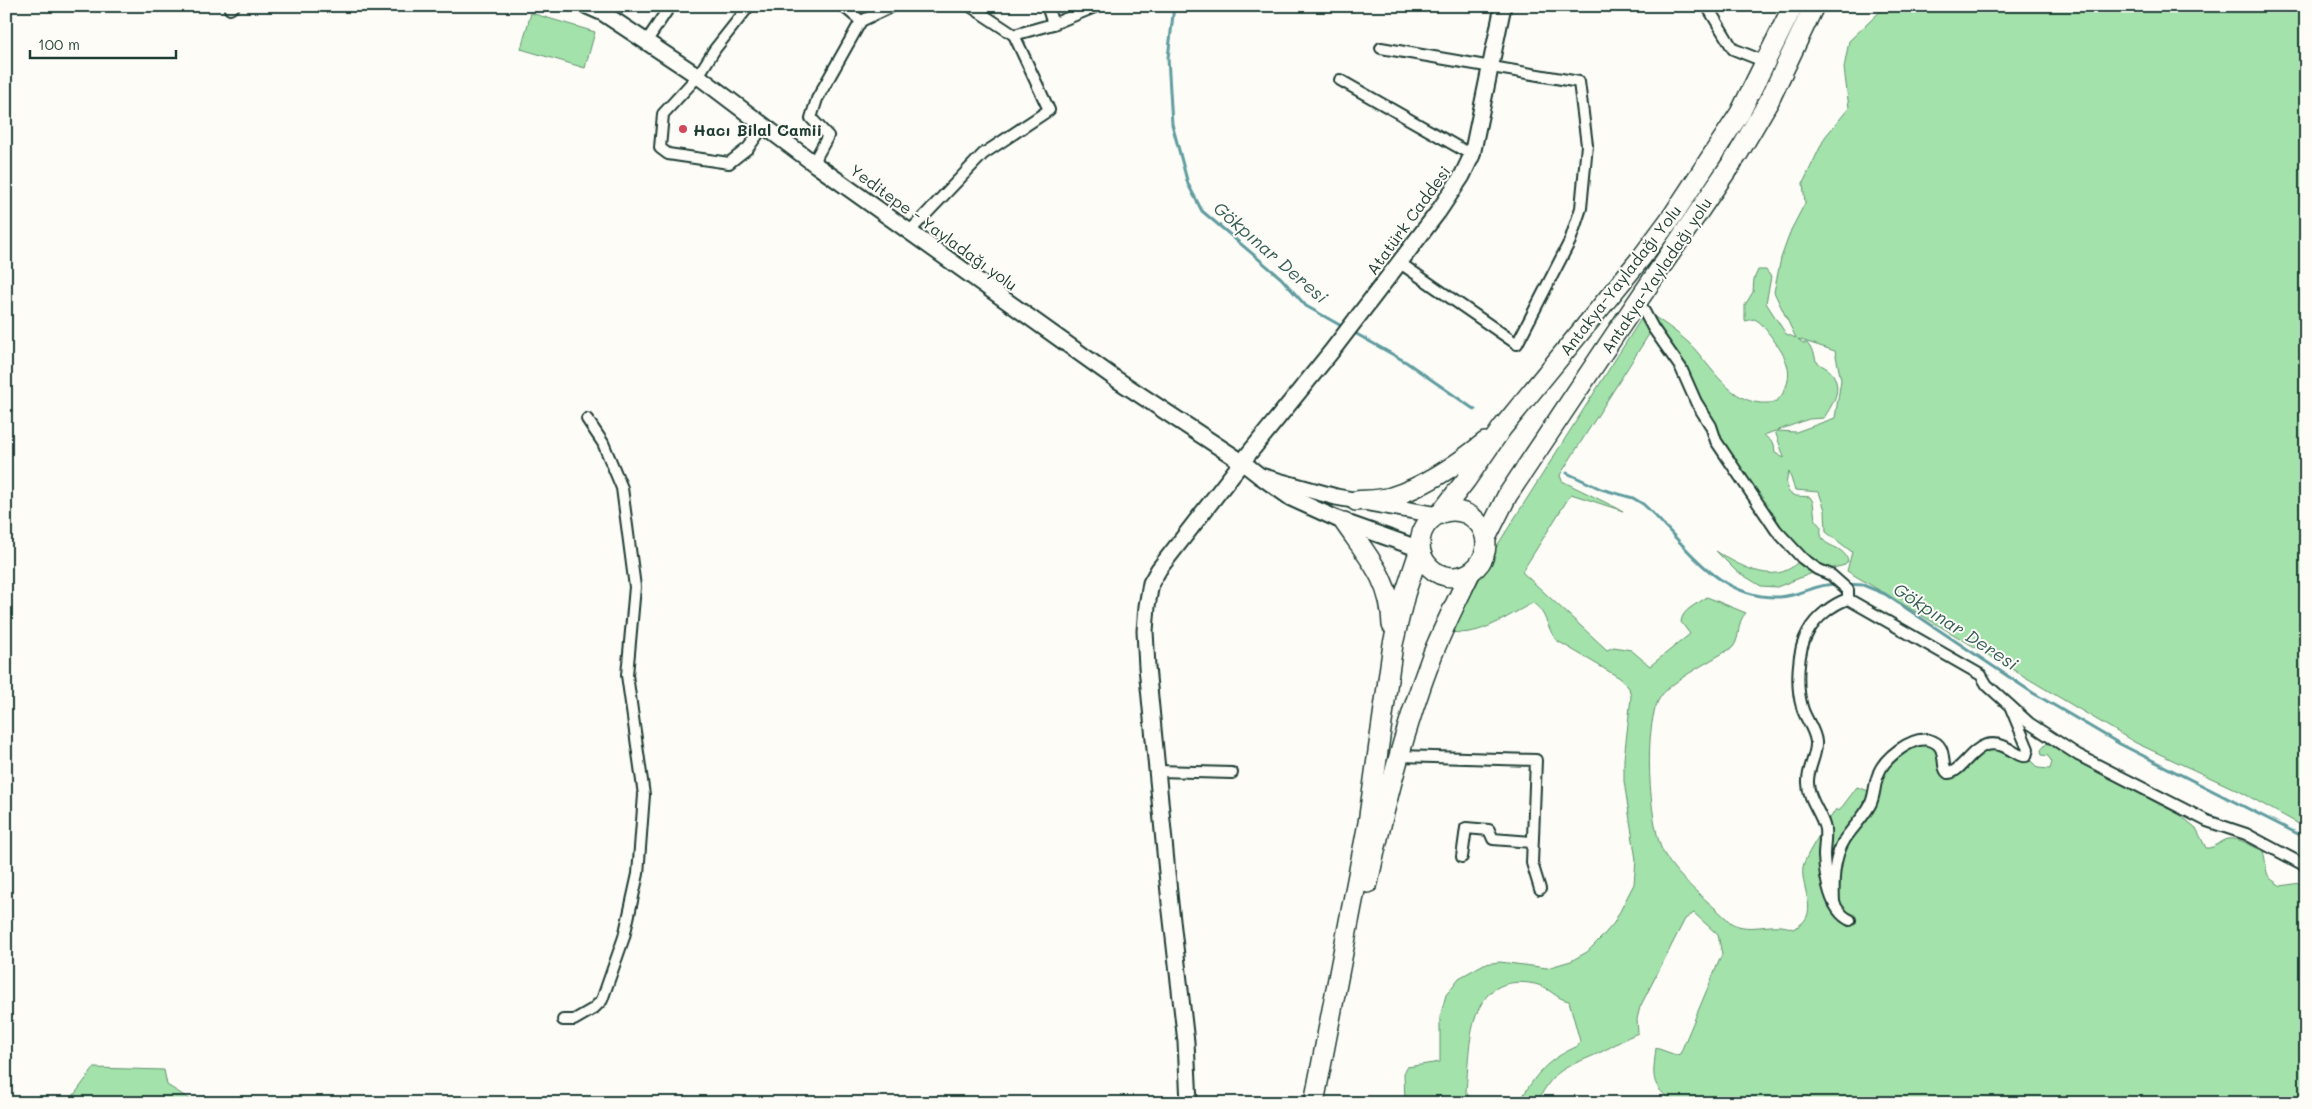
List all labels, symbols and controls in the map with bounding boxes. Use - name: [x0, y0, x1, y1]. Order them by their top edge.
- scale bar: [30, 28, 176, 60]
- text: 100 m: [38, 34, 80, 54]
- place label: Hacı Bilal Camii: [693, 119, 822, 140]
- marker: Hacı Bilal Camii: [677, 123, 689, 135]
- street label: Yeditepe - Yayladağı yolu: [846, 159, 1022, 295]
- street label: Atatürk Caddesi: [1361, 161, 1455, 279]
- street label: Antakya-Yayladağı yolu: [1596, 193, 1716, 357]
- water label: Gökpınar Deresi: [1209, 196, 1334, 309]
- street label: Antakya-Yayladağı Yolu: [1555, 200, 1685, 360]
- water label: Gökpınar Deresi: [1889, 577, 2023, 676]

